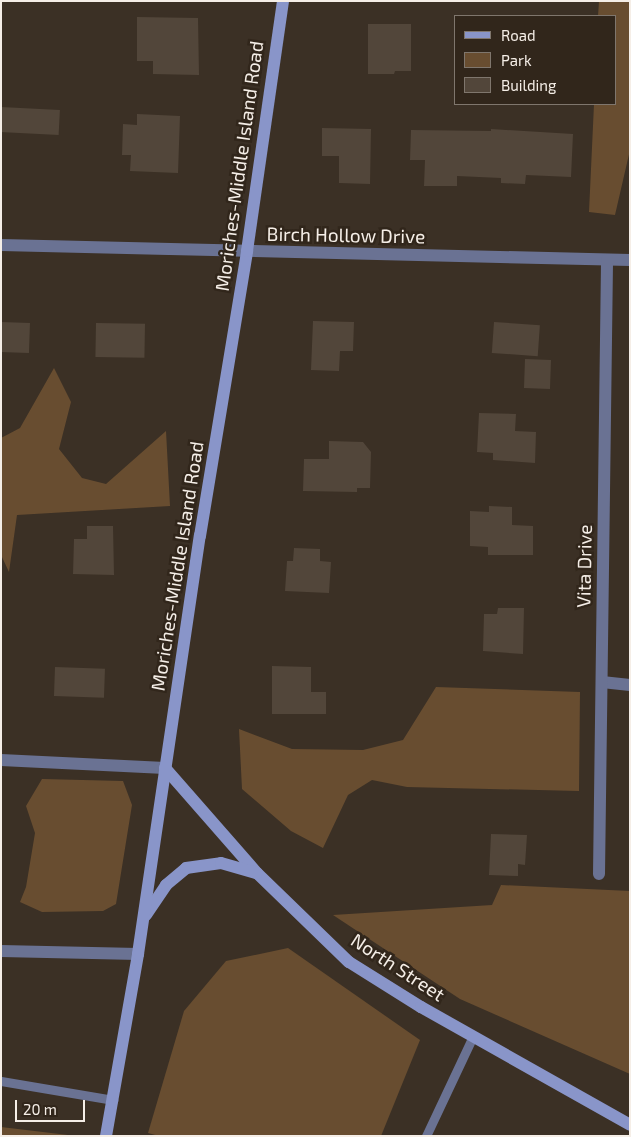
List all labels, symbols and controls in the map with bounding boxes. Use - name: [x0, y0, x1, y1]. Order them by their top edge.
- legend: [454, 15, 616, 105]
- text: Road: [501, 26, 536, 44]
- street label: Moriches-Middle Island Road: [210, 39, 268, 293]
- text: Park: [501, 51, 532, 69]
- text: Building: [501, 76, 556, 94]
- street label: Birch Hollow Drive: [266, 222, 426, 248]
- street label: Moriches-Middle Island Road: [146, 440, 208, 692]
- street label: Vita Drive: [572, 524, 596, 608]
- street label: North Street: [347, 928, 449, 1006]
- scale bar: [18, 1090, 88, 1122]
- text: 20 m: [23, 1100, 57, 1118]

